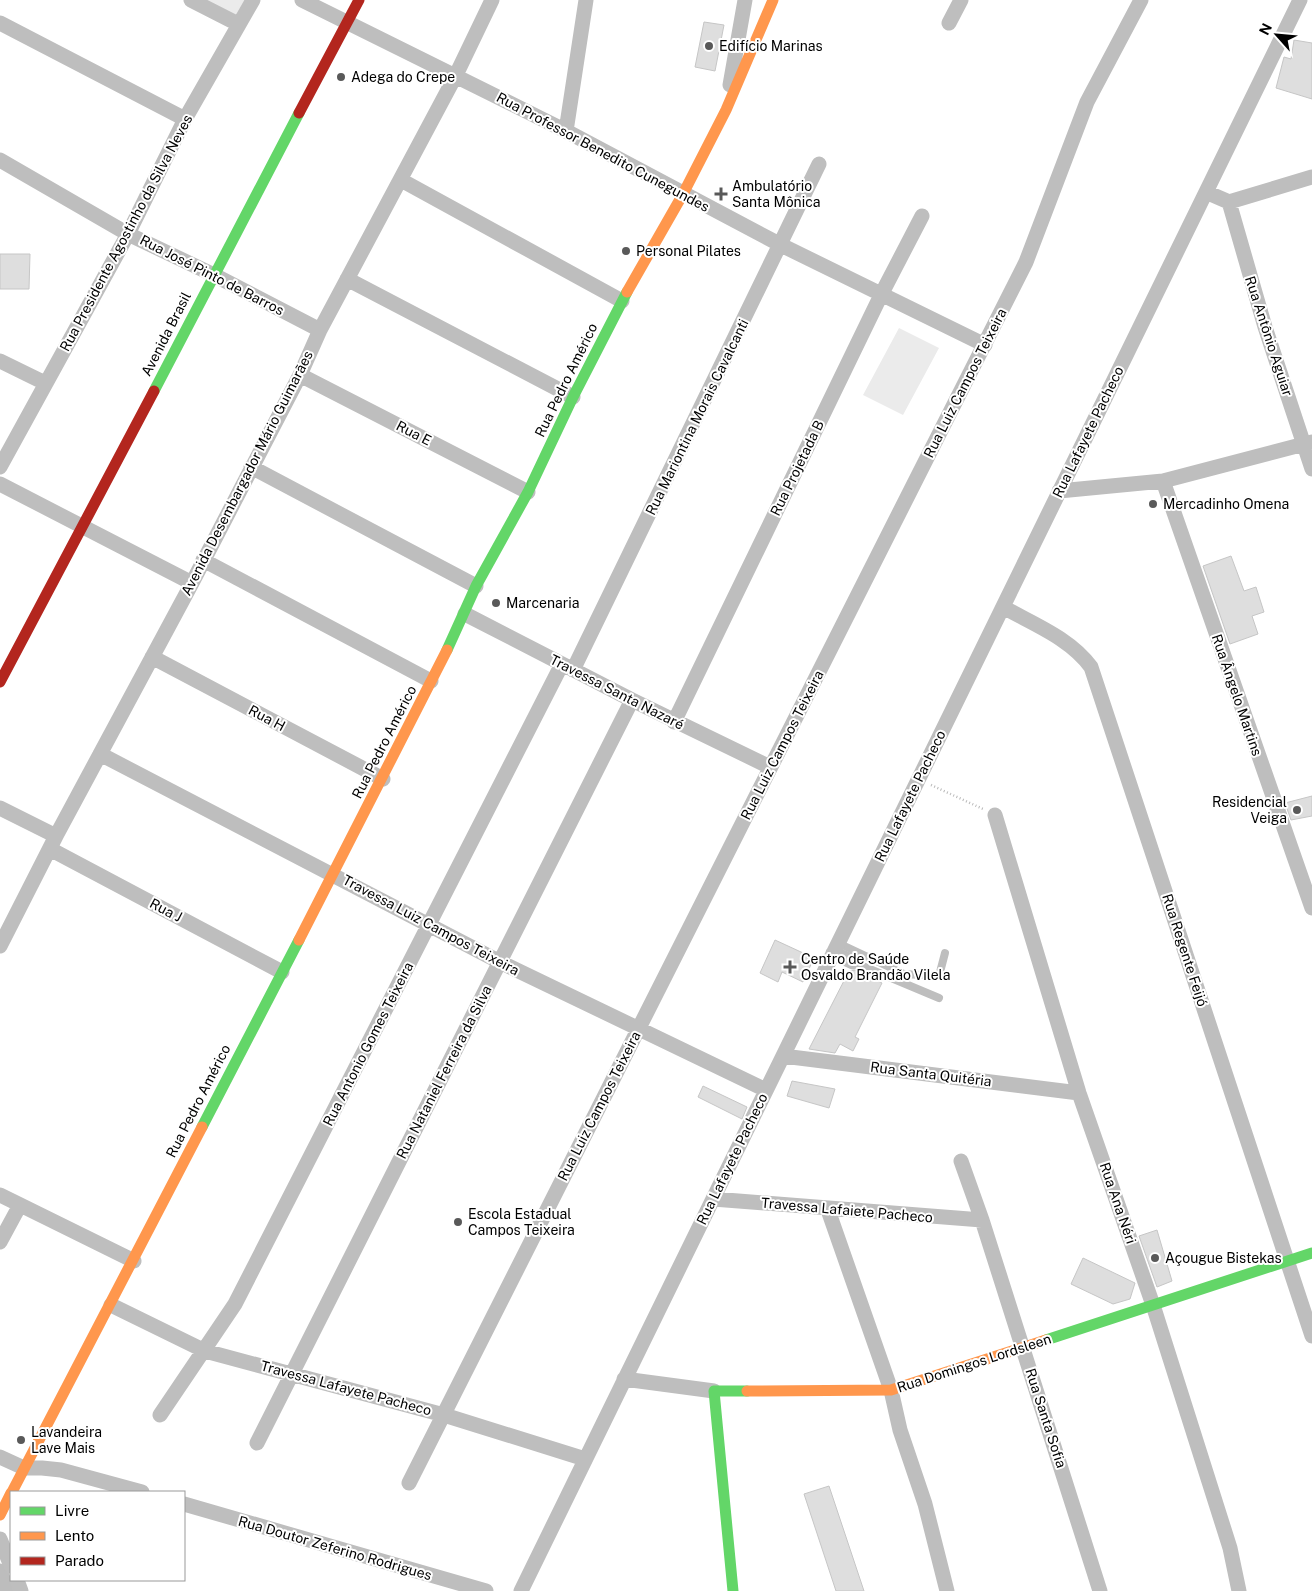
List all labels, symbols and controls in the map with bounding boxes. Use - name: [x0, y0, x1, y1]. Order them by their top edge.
- north arrow: [1252, 10, 1302, 60]
- text: N: [1256, 21, 1275, 38]
- place label: Edifício Marinas: [719, 38, 823, 54]
- marker: Edifício Marinas: [703, 40, 715, 52]
- place label: Adega do Crepe: [351, 69, 455, 85]
- marker: Adega do Crepe: [335, 71, 347, 83]
- street label: Rua Professor Benedito Cunegundes: [494, 89, 712, 215]
- street label: Rua Presidente Agostinho da Silva Neves: [57, 112, 195, 354]
- place label: Ambulatório Santa Mônica: [732, 178, 820, 210]
- marker: Ambulatório Santa Mônica: [714, 187, 728, 201]
- street label: Rua José Pinto de Barros: [137, 232, 287, 318]
- place label: Personal Pilates: [636, 243, 741, 259]
- marker: Personal Pilates: [620, 245, 632, 257]
- street label: Rua Antônio Aguiar: [1242, 274, 1296, 398]
- street label: Avenida Brasil: [138, 289, 194, 379]
- street label: Rua Luiz Campos Teixeira: [920, 306, 1010, 460]
- street label: Rua Mariontina Morais Cavalcanti: [642, 316, 752, 518]
- street label: Rua Pedro Américo: [531, 320, 601, 440]
- street label: Avenida Desembargador Mário Guimarães: [178, 348, 316, 598]
- street label: Rua Lafayete Pacheco: [1049, 364, 1127, 500]
- street label: Rua E: [394, 417, 434, 449]
- street label: Rua Projetada B: [767, 418, 827, 518]
- place label: Mercadinho Omena: [1163, 496, 1289, 512]
- marker: Mercadinho Omena: [1147, 498, 1159, 510]
- place label: Marcenaria: [506, 595, 579, 611]
- marker: Marcenaria: [490, 597, 502, 609]
- street label: Rua Ângelo Martins: [1209, 632, 1266, 758]
- street label: Travessa Santa Nazaré: [547, 651, 687, 733]
- street label: Rua Luiz Campos Teixeira: [737, 668, 827, 822]
- street label: Rua Pedro Américo: [349, 683, 419, 801]
- street label: Rua H: [246, 702, 288, 734]
- street label: Rua Lafayete Pacheco: [871, 728, 949, 864]
- place label: Residencial Veiga: [1212, 794, 1287, 826]
- marker: Residencial Veiga: [1291, 804, 1303, 816]
- street label: Travessa Luiz Campos Teixeira: [340, 872, 522, 978]
- street label: Rua Regente Feijó: [1159, 892, 1211, 1008]
- street label: Rua J: [147, 895, 185, 925]
- place label: Centro de Saúde Osvaldo Brandão Vilela: [801, 951, 951, 983]
- street label: Rua Antonio Gomes Teixeira: [320, 959, 416, 1129]
- marker: Centro de Saúde Osvaldo Brandão Vilela: [783, 960, 797, 974]
- street label: Rua Nataniel Ferreira da Silva: [393, 983, 495, 1161]
- street label: Rua Luiz Campos Teixeira: [554, 1029, 644, 1183]
- street label: Rua Pedro Américo: [163, 1042, 233, 1160]
- street label: Rua Santa Quitéria: [869, 1059, 993, 1089]
- street label: Rua Lafayete Pacheco: [693, 1091, 771, 1227]
- street label: Rua Ana Néri: [1097, 1160, 1139, 1246]
- street label: Travessa Lafaiete Pacheco: [760, 1195, 934, 1225]
- place label: Escola Estadual Campos Teixeira: [468, 1206, 575, 1238]
- marker: Escola Estadual Campos Teixeira: [452, 1216, 464, 1228]
- place label: Açougue Bistekas: [1165, 1250, 1282, 1266]
- marker: Açougue Bistekas: [1149, 1252, 1161, 1264]
- street label: Rua Domingos Lordsleen: [895, 1330, 1053, 1396]
- street label: Travessa Lafayete Pacheco: [259, 1357, 433, 1419]
- street label: Rua Santa Sofia: [1022, 1366, 1070, 1470]
- place label: Lavandeira Lave Mais: [31, 1424, 102, 1456]
- marker: Lavandeira Lave Mais: [15, 1434, 27, 1446]
- legend: [10, 1491, 185, 1581]
- text: Livre: [55, 1502, 89, 1519]
- street label: Rua Doutor Zeferino Rodrigues: [236, 1513, 434, 1583]
- text: Lento: [55, 1527, 94, 1544]
- text: Parado: [55, 1552, 104, 1569]

